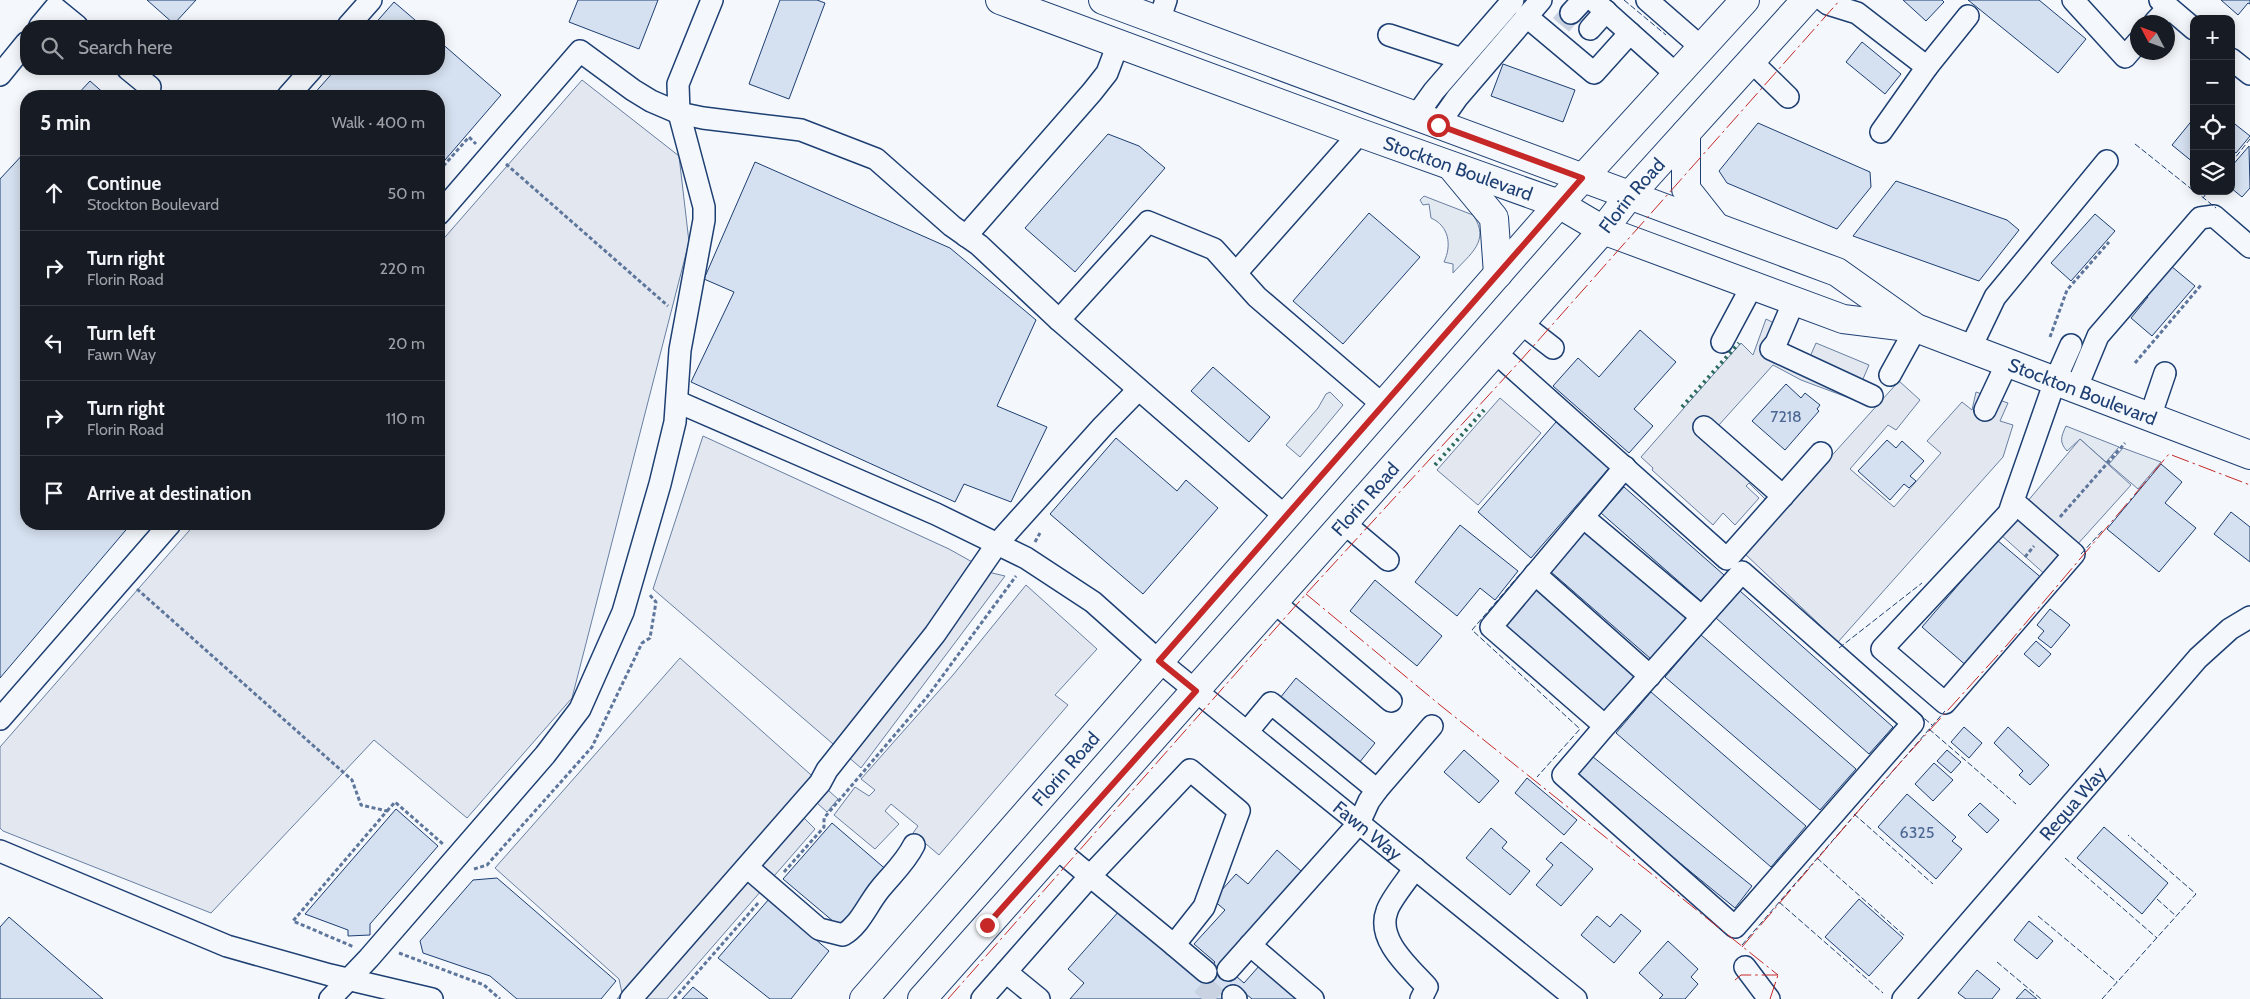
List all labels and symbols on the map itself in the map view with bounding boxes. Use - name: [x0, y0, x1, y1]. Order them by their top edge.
- north arrow: [2130, 15, 2175, 60]
- route start: [1427, 114, 1450, 137]
- street label: Stockton Boulevard: [1380, 131, 1536, 205]
- street label: Florin Road: [1593, 153, 1669, 238]
- street label: Stockton Boulevard: [2005, 353, 2160, 430]
- house number: 7218: [1770, 407, 1802, 426]
- street label: Florin Road: [1326, 457, 1404, 541]
- street label: Florin Road: [1027, 727, 1104, 810]
- street label: Requa Way: [2034, 761, 2111, 845]
- street label: Fawn Way: [1329, 796, 1407, 865]
- house number: 6325: [1900, 823, 1934, 842]
- route end: [976, 914, 999, 937]

